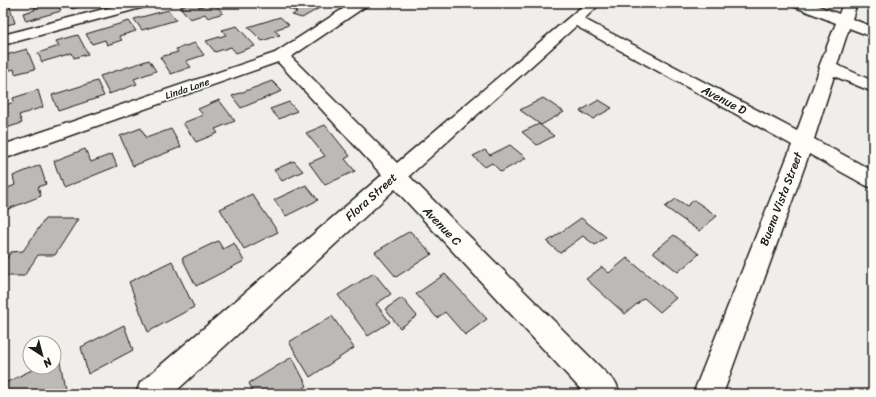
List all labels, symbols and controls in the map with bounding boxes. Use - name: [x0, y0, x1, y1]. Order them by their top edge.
- street label: Linda Lane: [163, 73, 212, 105]
- street label: Avenue D: [696, 78, 751, 122]
- street label: Buena Vista Street: [753, 148, 809, 249]
- street label: Flora Street: [340, 167, 402, 227]
- street label: Avenue C: [416, 200, 467, 252]
- north arrow: [22, 335, 62, 375]
- text: N: [39, 352, 57, 373]

